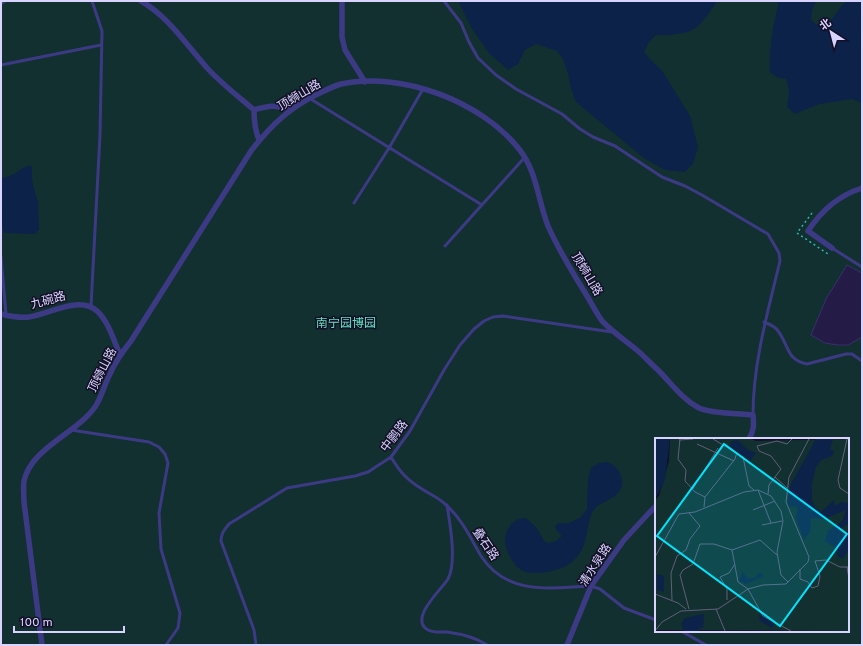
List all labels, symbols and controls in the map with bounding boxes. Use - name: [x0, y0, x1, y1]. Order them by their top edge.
- north arrow: [811, 12, 851, 52]
- text: 北: [817, 16, 834, 34]
- street label: 顶蛳山路: [275, 77, 324, 115]
- street label: 顶蛳山路: [567, 250, 605, 299]
- street label: 九碗路: [29, 289, 68, 313]
- park label: 南宁园博园: [316, 316, 376, 332]
- street label: 顶蛳山路: [85, 345, 121, 395]
- street label: 中鹏路: [378, 417, 412, 456]
- inset map: [655, 438, 849, 632]
- street label: 叠石路: [468, 525, 502, 564]
- street label: 清水泉路: [576, 541, 616, 590]
- scale bar: [14, 608, 124, 634]
- text: 100 m: [20, 615, 53, 631]

